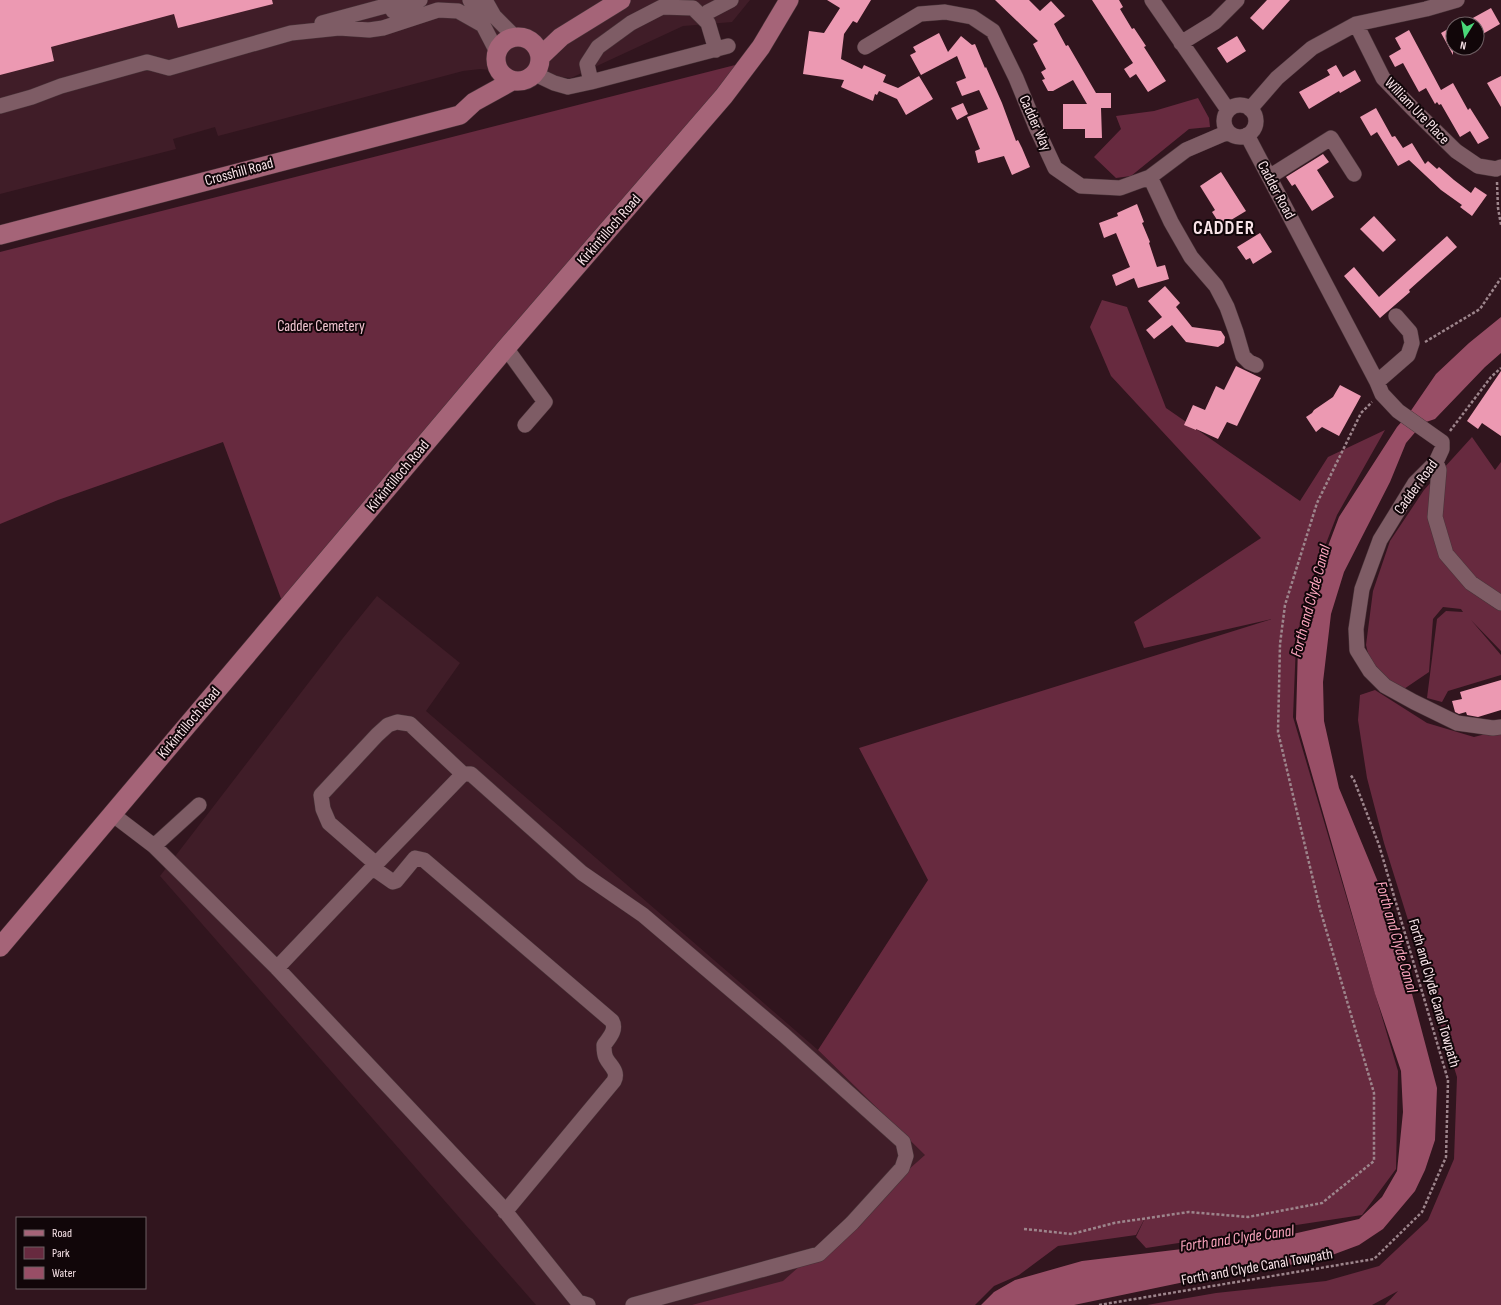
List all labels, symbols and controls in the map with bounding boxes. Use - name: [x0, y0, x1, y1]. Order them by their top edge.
- north arrow: [1445, 16, 1485, 56]
- text: N: [1459, 38, 1467, 52]
- street label: William Ure Place: [1380, 74, 1454, 148]
- street label: Cadder Way: [1014, 92, 1056, 154]
- street label: Crosshill Road: [203, 154, 275, 190]
- street label: Cadder Road: [1253, 158, 1299, 222]
- street label: Kirkintilloch Road: [573, 191, 645, 269]
- district label: CADDER: [1193, 217, 1255, 240]
- park label: Cadder Cemetery: [277, 317, 365, 336]
- street label: Kirkintilloch Road: [362, 436, 434, 516]
- street label: Cadder Road: [1390, 456, 1442, 518]
- water label: Forth and Clyde Canal: [1287, 542, 1335, 659]
- street label: Kirkintilloch Road: [153, 683, 225, 763]
- water label: Forth and Clyde Canal: [1371, 879, 1421, 996]
- street label: Forth and Clyde Canal Towpath: [1404, 917, 1464, 1069]
- legend: [16, 1217, 146, 1289]
- water label: Forth and Clyde Canal: [1179, 1221, 1296, 1256]
- text: Road: [52, 1226, 72, 1241]
- street label: Forth and Clyde Canal Towpath: [1180, 1244, 1334, 1290]
- text: Park: [52, 1246, 70, 1261]
- text: Water: [52, 1266, 76, 1281]

